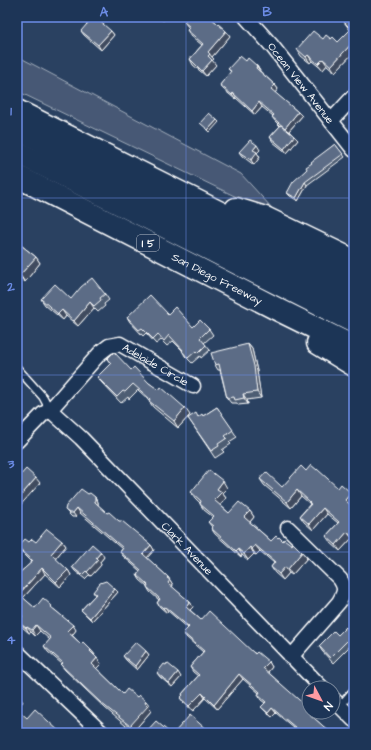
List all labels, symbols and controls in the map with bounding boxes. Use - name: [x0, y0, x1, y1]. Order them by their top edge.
- text: A: [100, 3, 109, 21]
- text: B: [262, 3, 272, 21]
- street label: Ocean View Avenue: [264, 40, 337, 127]
- text: 1: [10, 102, 12, 120]
- road number: I 5: [137, 235, 159, 251]
- street label: San Diego Freeway: [169, 250, 265, 309]
- text: 2: [6, 278, 15, 296]
- street label: Adelaide Circle: [120, 340, 191, 390]
- text: 3: [7, 455, 15, 473]
- street label: Clark Avenue: [158, 519, 216, 578]
- text: 4: [7, 631, 16, 649]
- north arrow: [301, 680, 341, 720]
- text: N: [320, 699, 336, 714]

